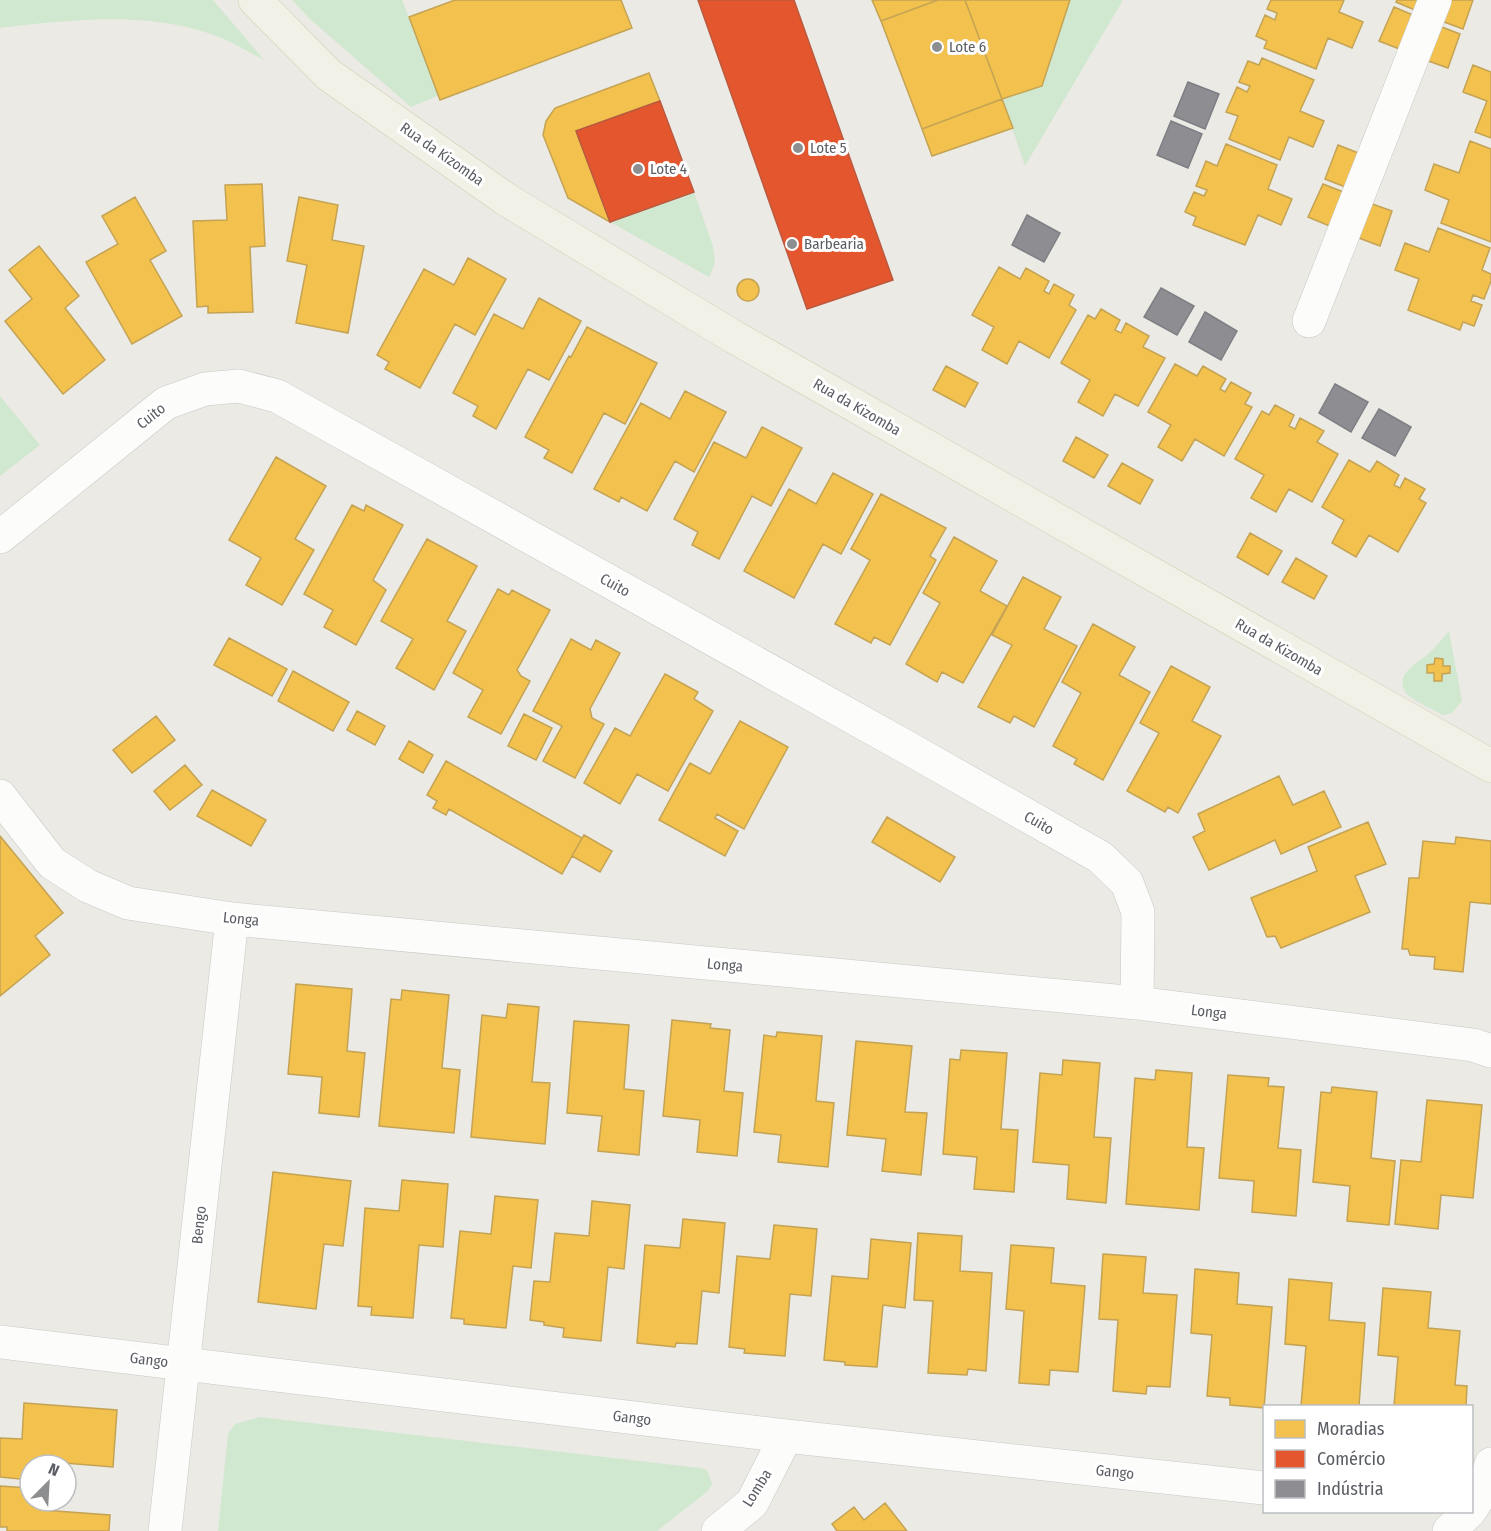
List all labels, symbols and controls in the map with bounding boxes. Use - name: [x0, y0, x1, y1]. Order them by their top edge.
- place label: Lote 6: [949, 38, 986, 56]
- marker: Lote 6: [930, 40, 944, 54]
- street label: Rua da Kizomba: [397, 119, 487, 189]
- place label: Lote 5: [810, 139, 847, 157]
- marker: Lote 5: [791, 141, 805, 155]
- place label: Lote 4: [650, 160, 687, 178]
- marker: Lote 4: [631, 162, 645, 176]
- place label: Barbearia: [804, 235, 864, 253]
- marker: Barbearia: [785, 237, 799, 251]
- street label: Rua da Kizomba: [810, 375, 904, 439]
- street label: Cuito: [133, 399, 169, 433]
- street label: Cuito: [597, 569, 633, 601]
- street label: Rua da Kizomba: [1232, 615, 1326, 679]
- street label: Cuito: [1021, 807, 1057, 839]
- street label: Longa: [222, 908, 260, 930]
- street label: Longa: [706, 954, 744, 976]
- street label: Longa: [1190, 1001, 1228, 1023]
- street label: Bengo: [188, 1205, 210, 1245]
- street label: Gango: [129, 1349, 169, 1371]
- legend: [1263, 1405, 1473, 1513]
- street label: Gango: [612, 1407, 652, 1429]
- text: Moradias: [1317, 1418, 1385, 1440]
- text: Comércio: [1317, 1448, 1385, 1470]
- north arrow: [18, 1453, 78, 1513]
- text: N: [46, 1459, 62, 1480]
- street label: Gango: [1095, 1461, 1135, 1483]
- street label: Lomba: [739, 1466, 775, 1510]
- text: Indústria: [1317, 1478, 1384, 1500]

